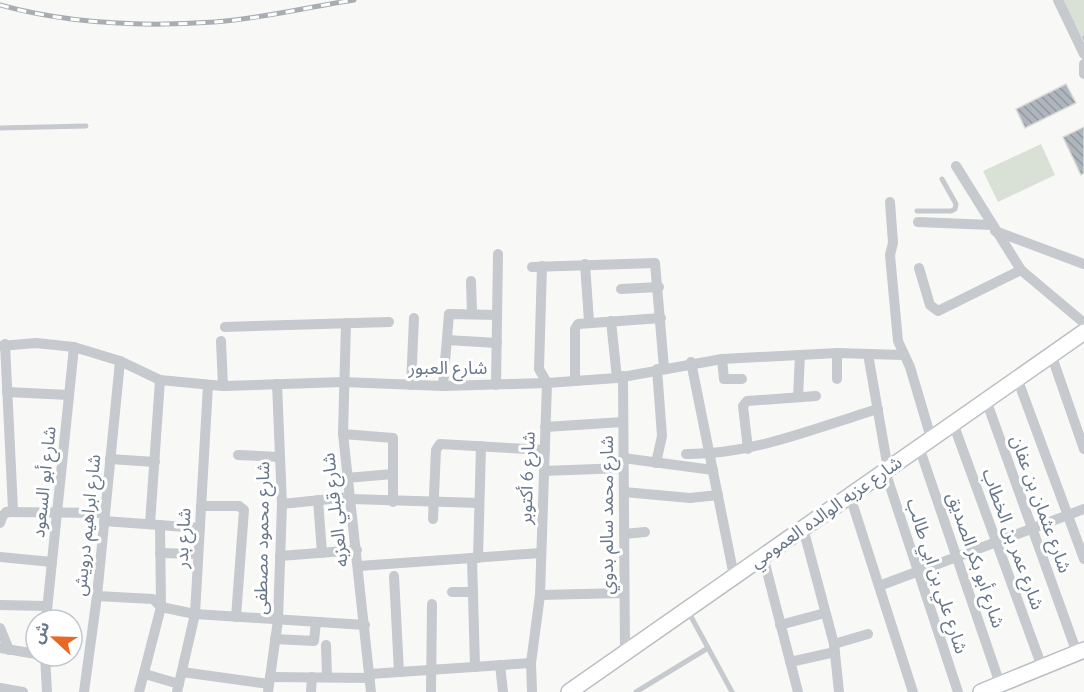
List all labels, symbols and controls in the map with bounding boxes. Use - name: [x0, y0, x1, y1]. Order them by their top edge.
- street label: شارع العبور: [408, 356, 487, 382]
- street label: شارع أبو السعود: [26, 425, 64, 539]
- street label: شارع 6 أكتوبر: [513, 431, 543, 526]
- street label: شارع عثمان بن عفان: [1003, 432, 1077, 577]
- street label: شارع محمد سالم بدوي: [595, 435, 621, 595]
- street label: شارع عزبه الوالده العمومي: [745, 450, 908, 575]
- street label: شارع قبلي العزبه: [316, 451, 356, 569]
- street label: شارع ابراهيم درويش: [68, 453, 108, 597]
- street label: شارع محمود مصطفى: [249, 461, 277, 615]
- street label: شارع عمر بن الخطاب: [974, 465, 1050, 614]
- street label: شارع أبو بكر الصديق: [940, 489, 1010, 632]
- street label: شارع علي بن ابي طالب: [899, 495, 973, 657]
- street label: شارع بدر: [169, 507, 199, 570]
- north arrow: [24, 608, 84, 668]
- text: ش: [27, 618, 53, 646]

